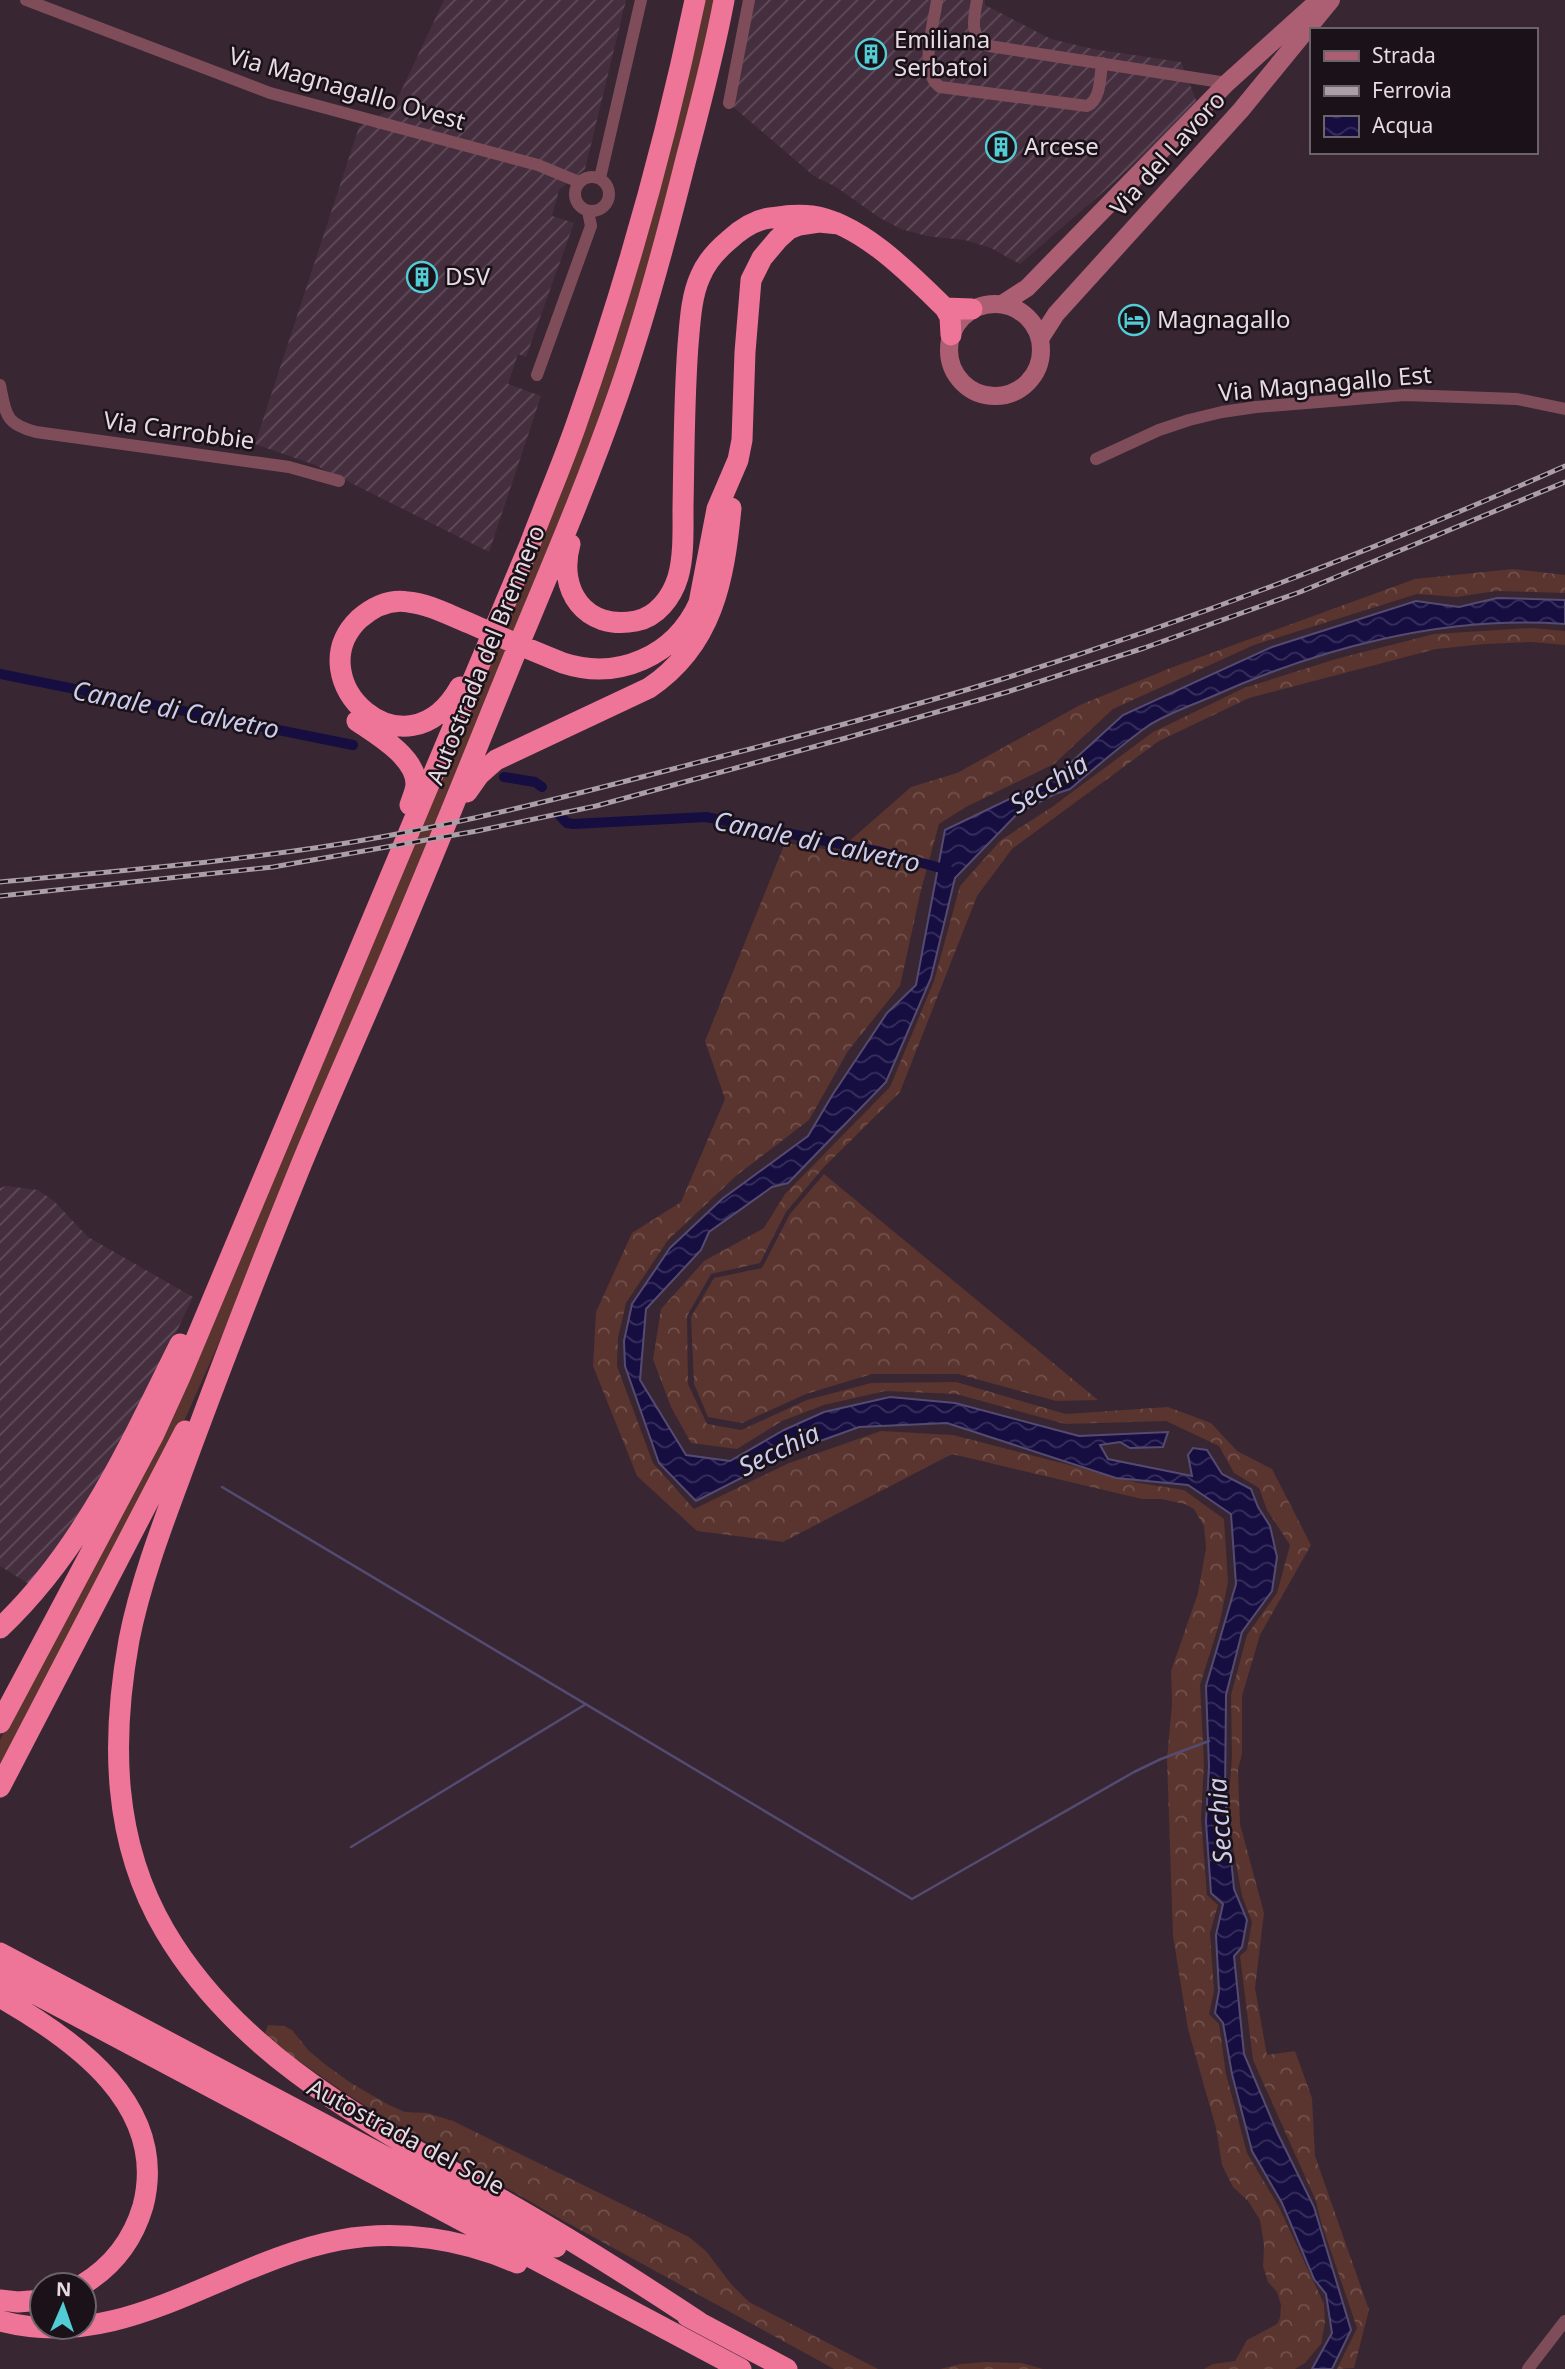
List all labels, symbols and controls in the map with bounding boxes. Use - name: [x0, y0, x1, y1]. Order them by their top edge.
- place label: Emiliana Serbatoi: [894, 22, 990, 83]
- legend: [1310, 28, 1537, 154]
- building icon: Emiliana Serbatoi: [854, 37, 888, 71]
- street label: Via Magnagallo Ovest: [225, 38, 470, 137]
- text: Strada: [1372, 41, 1436, 69]
- text: Ferrovia: [1372, 76, 1452, 104]
- street label: Via del Lavoro: [1102, 83, 1232, 223]
- text: Acqua: [1372, 111, 1433, 139]
- place label: Arcese: [1024, 129, 1099, 162]
- building icon: Arcese: [984, 130, 1018, 164]
- place label: DSV: [445, 259, 491, 292]
- building icon: DSV: [405, 260, 439, 294]
- place label: Magnagallo: [1157, 302, 1290, 335]
- hotel icon: Magnagallo: [1117, 303, 1151, 337]
- street label: Via Magnagallo Est: [1217, 357, 1433, 408]
- street label: Via Carrobbie: [102, 403, 257, 456]
- street label: Autostrada del Brennero: [417, 520, 552, 789]
- water label: Canale di Calvetro: [70, 671, 283, 747]
- water label: Secchia: [1002, 745, 1095, 821]
- water label: Canale di Calvetro: [711, 802, 924, 880]
- water label: Secchia: [732, 1414, 825, 1484]
- water label: Secchia: [1198, 1777, 1240, 1865]
- street label: Autostrada del Sole: [302, 2070, 511, 2202]
- north arrow: [28, 2271, 98, 2341]
- text: N: [55, 2276, 72, 2302]

